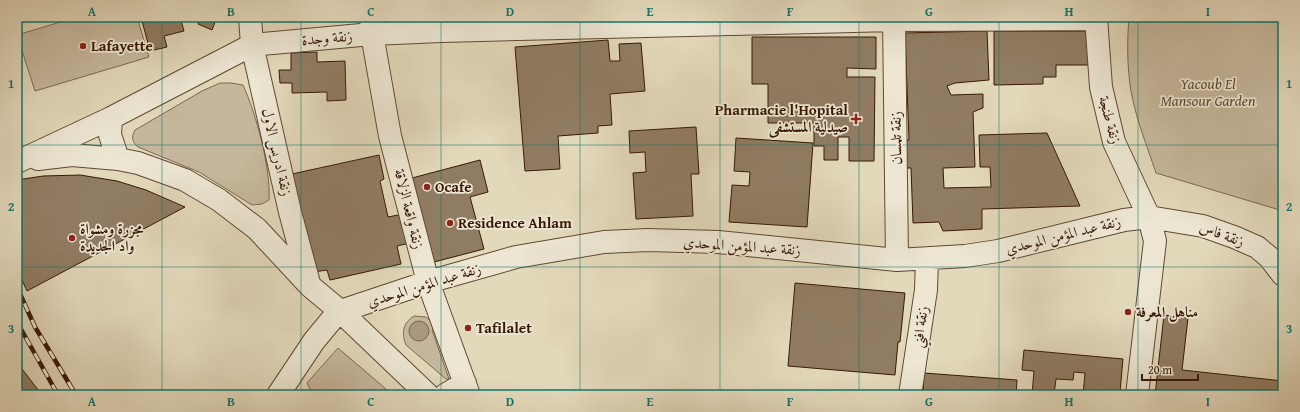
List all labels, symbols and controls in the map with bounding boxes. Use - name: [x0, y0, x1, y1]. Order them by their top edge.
- text: A: [88, 2, 97, 21]
- text: B: [227, 2, 235, 21]
- text: C: [367, 2, 375, 21]
- text: D: [506, 2, 514, 21]
- text: E: [647, 2, 654, 21]
- text: F: [787, 2, 794, 21]
- text: G: [925, 2, 933, 21]
- text: H: [1064, 2, 1074, 21]
- text: I: [1206, 2, 1210, 21]
- street label: زنقة وجدة: [301, 25, 353, 50]
- place label: Lafayette: [91, 35, 153, 56]
- marker: Lafayette: [78, 41, 88, 51]
- park label: Yacoub El Mansour Garden: [1161, 73, 1256, 111]
- text: 1: [8, 74, 14, 93]
- text: 1: [1286, 74, 1292, 93]
- street label: زنقة طنجة: [1094, 93, 1127, 146]
- place label: Pharmacie l'Hopital صيدلية المستشفى: [715, 99, 848, 138]
- street label: زنقة ادريس الاول: [257, 106, 298, 198]
- street label: زنقة تلمسان: [885, 111, 906, 165]
- marker: Pharmacie l'Hopital صيدلية المستشفى: [851, 114, 861, 124]
- street label: زنقة واقعة الزلاقة: [389, 166, 430, 251]
- place label: Ocafe: [435, 176, 472, 197]
- marker: Ocafe: [422, 182, 432, 192]
- text: 2: [8, 197, 15, 216]
- text: 2: [1286, 197, 1293, 216]
- street label: زنقة عبد المؤمن الموحدي: [1003, 210, 1123, 261]
- place label: Residence Ahlam: [458, 212, 572, 233]
- street label: زنقة فاس: [1197, 216, 1247, 251]
- place label: مجزرة ومشواة واد الجديدة: [80, 218, 144, 256]
- marker: Residence Ahlam: [445, 218, 455, 228]
- street label: زنقة عبد المؤمن الموحدي: [682, 231, 802, 262]
- marker: مجزرة ومشواة واد الجديدة: [67, 233, 77, 243]
- street label: زنقة عبد المؤمن الموحدي: [364, 257, 484, 314]
- place label: مناهل المعرفة: [1136, 301, 1198, 323]
- street label: زنقة افني: [906, 305, 937, 350]
- marker: مناهل المعرفة: [1123, 307, 1133, 317]
- place label: Tafilalet: [476, 317, 532, 338]
- text: 3: [8, 319, 14, 338]
- text: 3: [1286, 319, 1292, 338]
- marker: Tafilalet: [463, 323, 473, 333]
- scale bar: [1142, 356, 1198, 382]
- text: 20 m: [1148, 361, 1172, 378]
- text: A: [88, 392, 97, 411]
- text: B: [227, 392, 235, 411]
- text: C: [367, 392, 375, 411]
- text: D: [506, 392, 514, 411]
- text: E: [647, 392, 654, 411]
- text: F: [787, 392, 794, 411]
- text: G: [925, 392, 933, 411]
- text: H: [1064, 392, 1074, 411]
- text: I: [1206, 392, 1210, 411]

